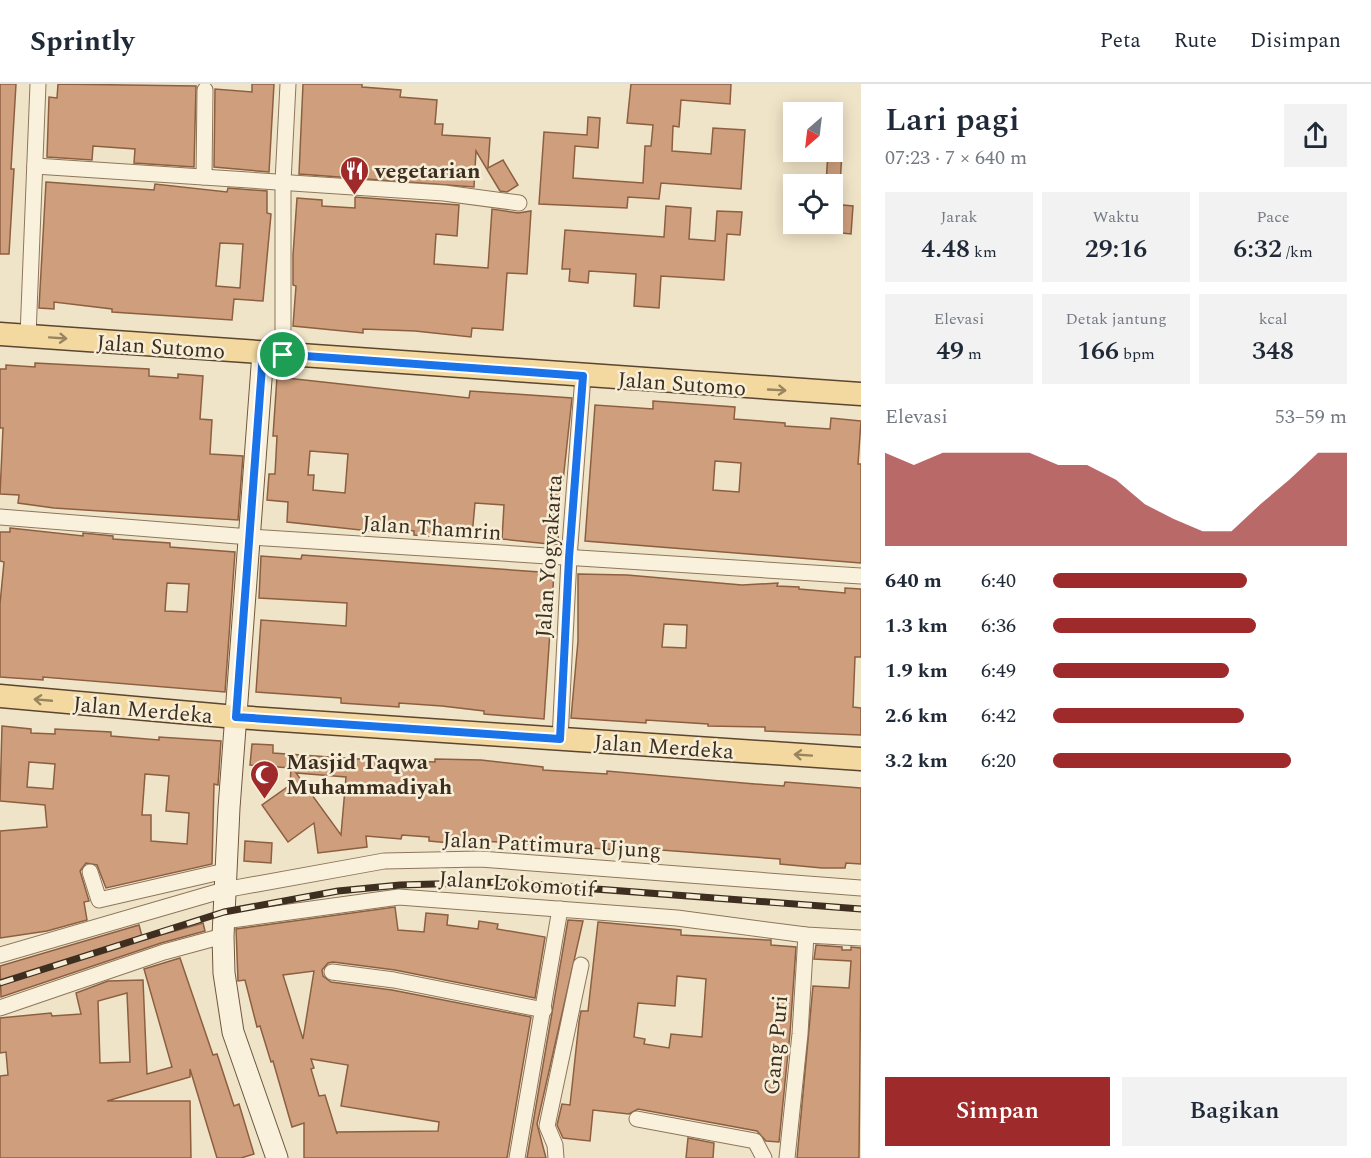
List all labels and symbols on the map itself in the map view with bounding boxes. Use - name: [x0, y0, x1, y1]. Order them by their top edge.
- north arrow: [783, 102, 843, 162]
- restaurant icon: vegetarian: [338, 154, 370, 196]
- place label: vegetarian: [374, 155, 481, 188]
- street label: Jalan Sutomo: [96, 327, 226, 368]
- pin: [257, 329, 308, 380]
- one-way arrow: [48, 333, 68, 344]
- street label: Jalan Sutomo: [617, 364, 747, 405]
- one-way arrow: [766, 384, 786, 395]
- street label: Jalan Yogyakarta: [527, 473, 572, 639]
- street label: Jalan Thamrin: [361, 507, 503, 550]
- street label: Jalan Merdeka: [72, 688, 214, 733]
- one-way arrow: [33, 694, 53, 705]
- street label: Jalan Merdeka: [593, 726, 735, 769]
- place label: Masjid Taqwa Muhammadiyah: [286, 746, 453, 804]
- one-way arrow: [793, 749, 813, 760]
- mosque icon: Masjid Taqwa Muhammadiyah: [249, 758, 281, 800]
- street label: Jalan Pattimura Ujung: [442, 823, 662, 868]
- street label: Jalan Lokomotif: [438, 863, 598, 907]
- street label: Gang Puri: [756, 994, 797, 1096]

